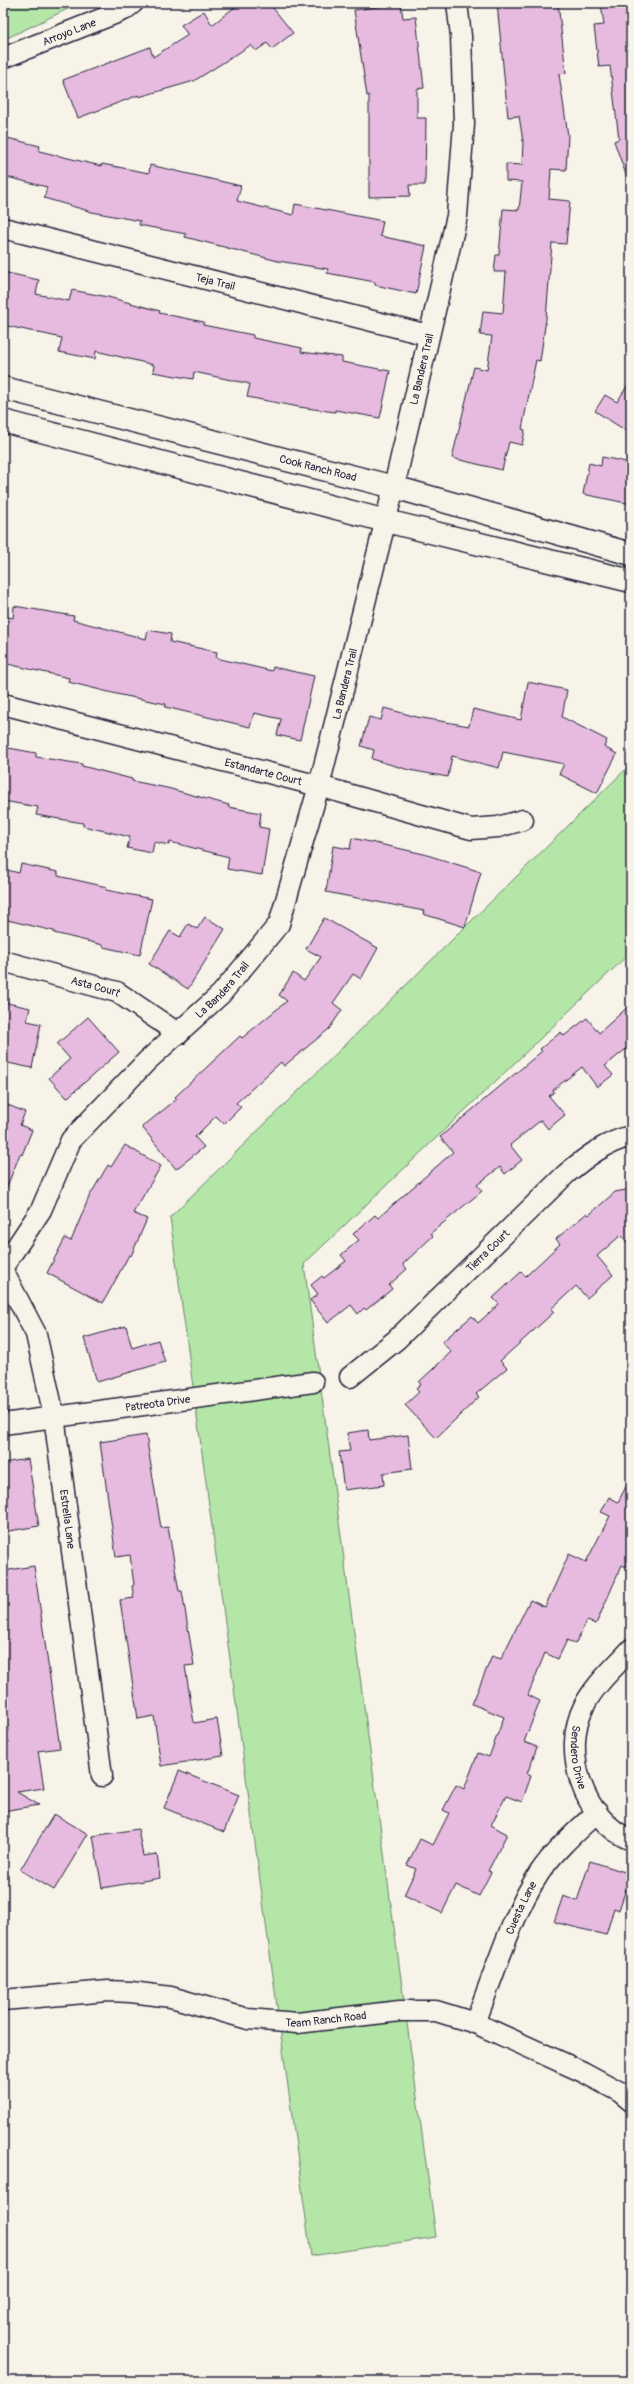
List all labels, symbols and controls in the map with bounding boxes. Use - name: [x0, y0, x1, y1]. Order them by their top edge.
- street label: Arroyo Lane: [41, 16, 98, 49]
- street label: Teja Trail: [194, 271, 236, 293]
- street label: La Bandera Trail: [407, 332, 436, 406]
- street label: Cook Ranch Road: [278, 452, 358, 484]
- street label: La Bandera Trail: [330, 647, 360, 721]
- street label: Estandarte Court: [223, 756, 304, 788]
- street label: La Bandera Trail: [193, 959, 252, 1021]
- street label: Asta Court: [69, 974, 123, 1000]
- street label: Tierra Court: [463, 1227, 513, 1275]
- street label: Patreota Drive: [124, 1393, 192, 1414]
- street label: Estrella Lane: [57, 1489, 78, 1550]
- street label: Sendero Drive: [568, 1724, 589, 1792]
- street label: Cuesta Lane: [503, 1879, 540, 1936]
- street label: Team Ranch Road: [285, 2009, 367, 2030]

